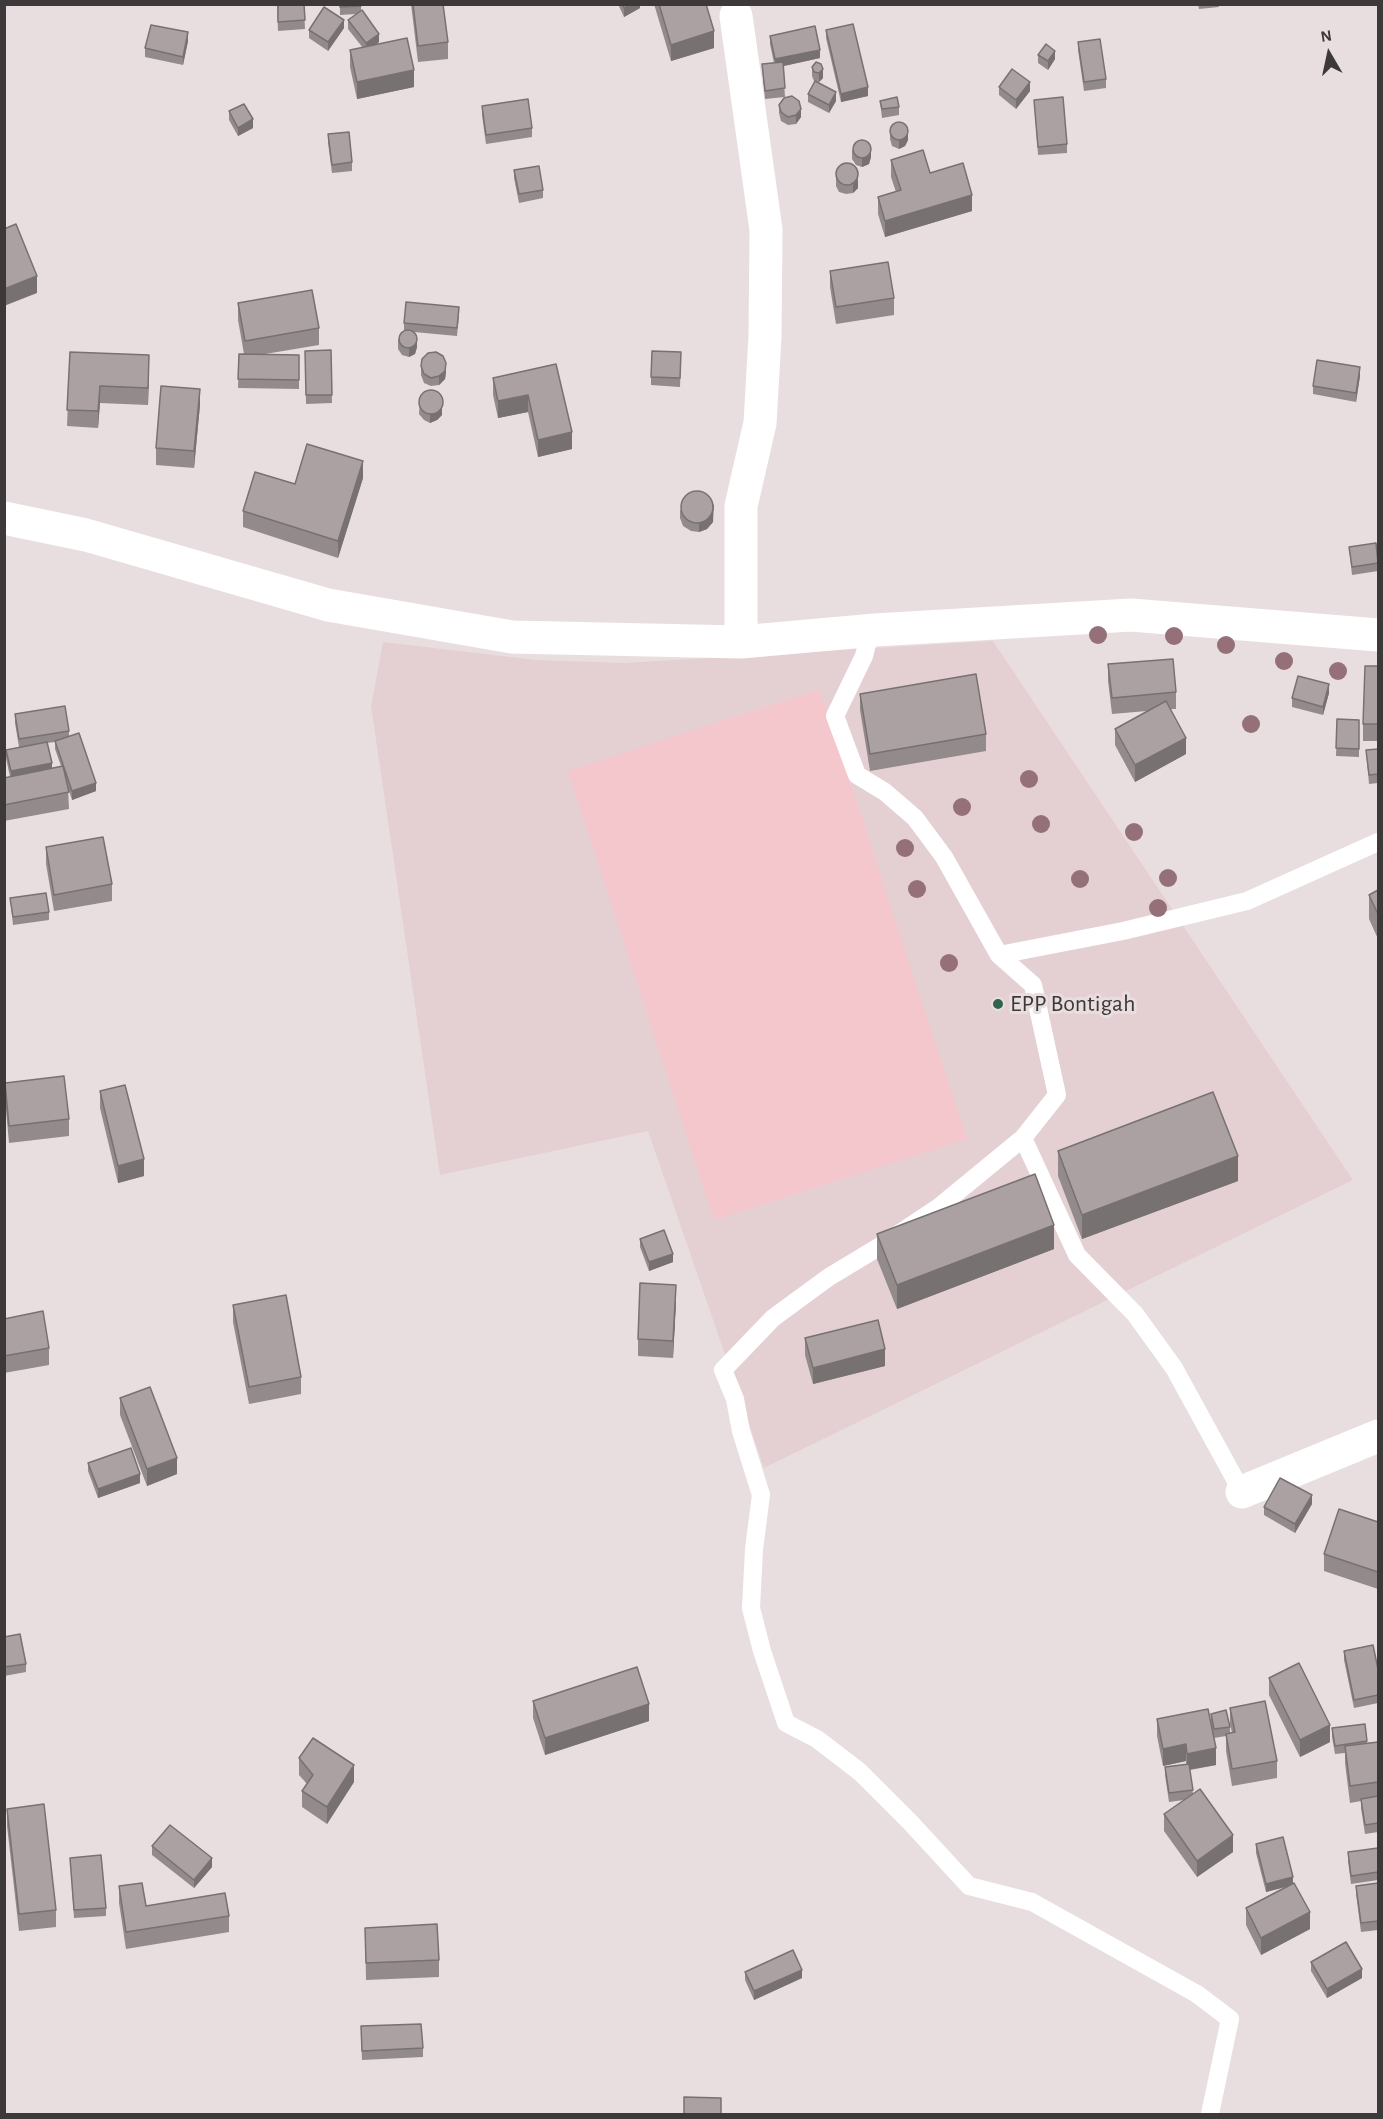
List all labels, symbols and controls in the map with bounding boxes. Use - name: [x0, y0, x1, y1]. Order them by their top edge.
- north arrow: [1299, 24, 1359, 84]
- text: N: [1319, 27, 1333, 45]
- place label: EPP Bontigah: [1010, 990, 1135, 1018]
- marker: EPP Bontigah: [991, 997, 1005, 1011]

